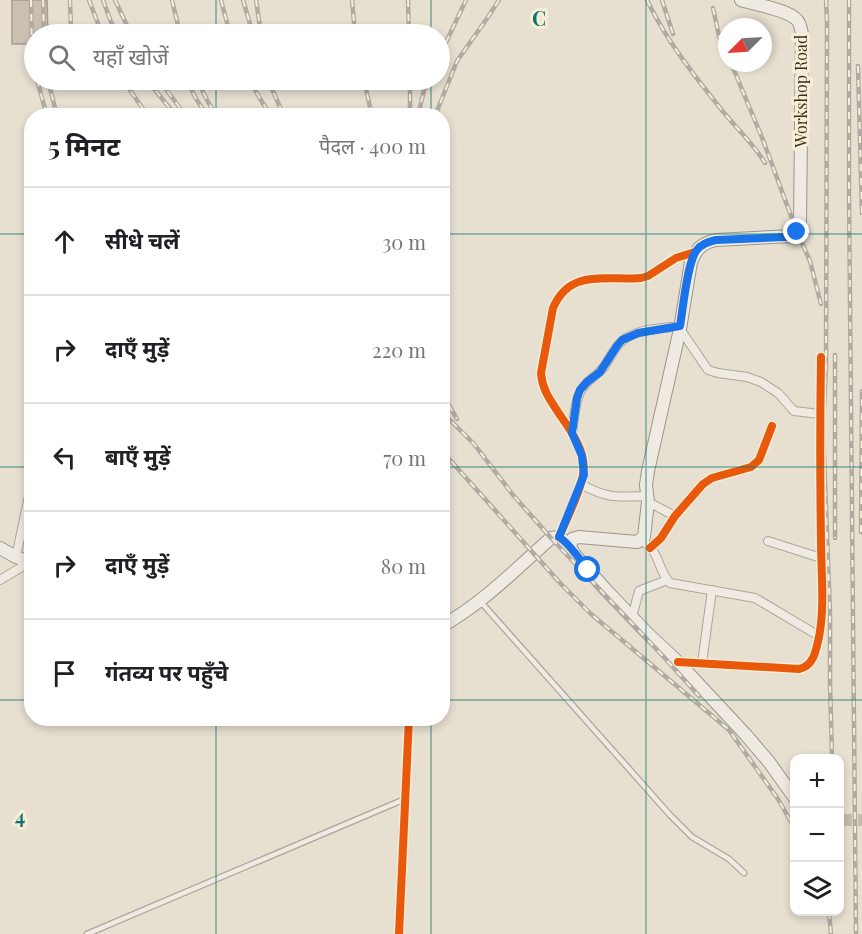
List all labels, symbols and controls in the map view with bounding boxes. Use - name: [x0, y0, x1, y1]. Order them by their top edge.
- text: C: [532, 4, 546, 31]
- north arrow: [718, 18, 772, 72]
- search box: [24, 24, 450, 90]
- street label: Workshop Road: [790, 35, 811, 148]
- icon: search: [45, 41, 78, 74]
- text: यहाँ खोजें: [93, 41, 169, 71]
- text: 5 मिनट: [48, 128, 120, 163]
- text: पैदल · 400 m: [319, 132, 426, 159]
- route end: [783, 218, 809, 244]
- icon: ahead: [48, 225, 81, 258]
- text: सीधे चलें: [105, 225, 179, 255]
- text: 30 m: [382, 228, 426, 255]
- icon: right: [48, 333, 81, 366]
- text: दाएँ मुड़ें: [105, 333, 169, 363]
- text: 220 m: [372, 336, 426, 363]
- icon: left: [48, 441, 81, 474]
- text: बाएँ मुड़ें: [105, 441, 170, 471]
- text: 70 m: [383, 444, 426, 471]
- icon: right: [48, 549, 81, 582]
- text: दाएँ मुड़ें: [105, 549, 169, 579]
- text: 80 m: [381, 552, 426, 579]
- route start: [574, 556, 600, 582]
- icon: arrive: [48, 657, 81, 690]
- text: गंतव्य पर पहुँचे: [105, 657, 228, 687]
- map controls: [790, 754, 844, 916]
- button: +: [790, 754, 844, 808]
- text: 4: [15, 802, 25, 829]
- button: −: [790, 808, 844, 862]
- button: layers: [790, 862, 844, 916]

